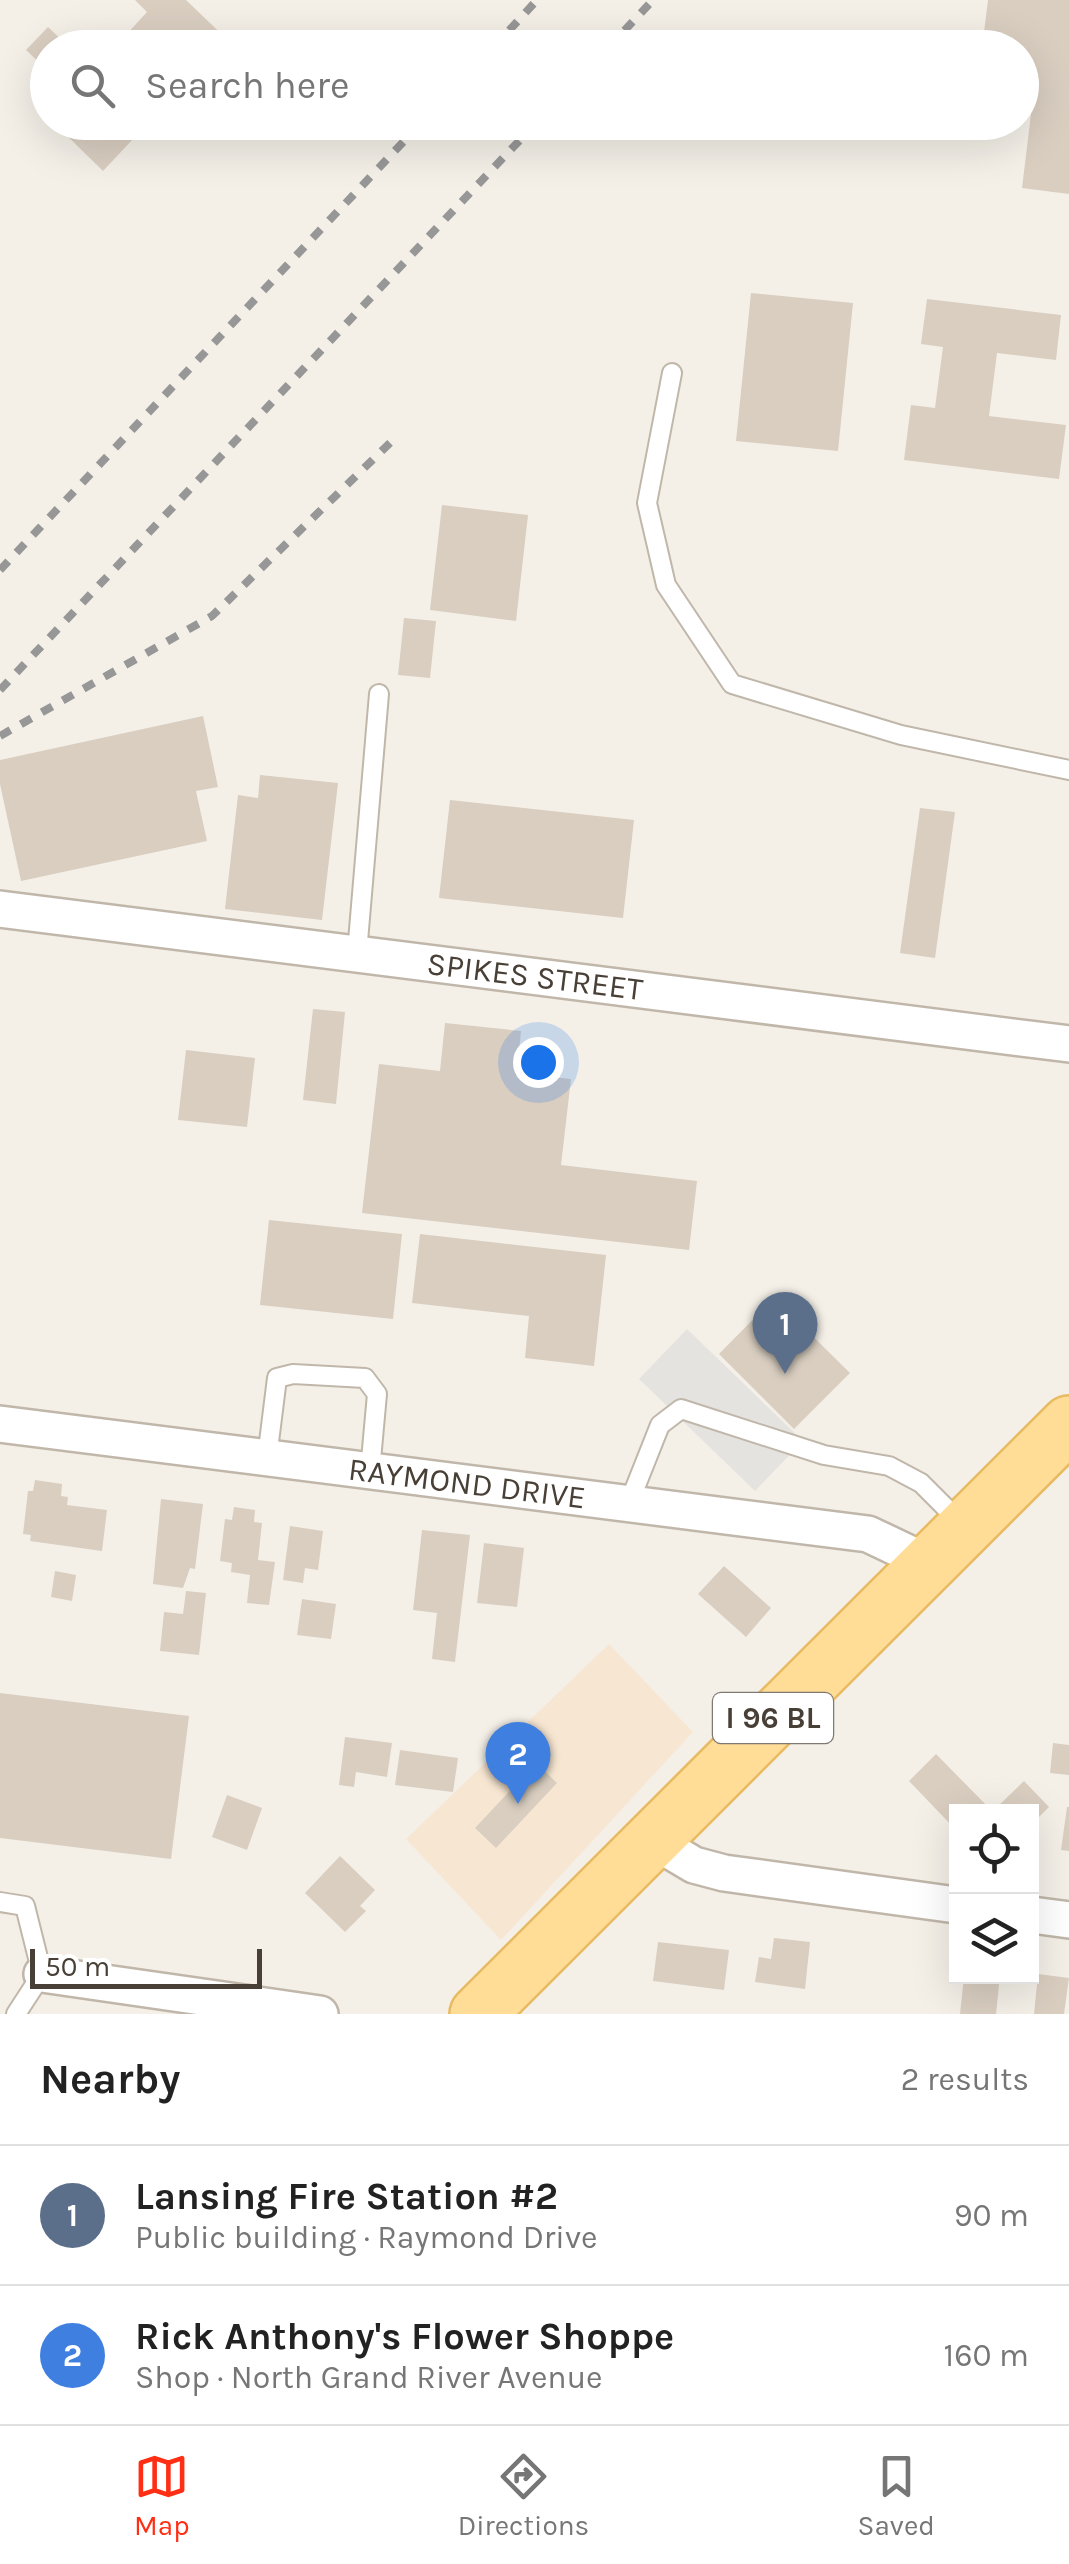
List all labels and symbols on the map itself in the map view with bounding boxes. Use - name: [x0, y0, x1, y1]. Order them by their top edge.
- street label: SPIKES STREET: [425, 945, 645, 1008]
- your location: [513, 1037, 564, 1088]
- pin: 1: [752, 1292, 818, 1374]
- street label: RAYMOND DRIVE: [346, 1451, 588, 1516]
- road number: I 96 BL: [713, 1693, 833, 1743]
- pin: 2: [486, 1722, 550, 1804]
- scale bar: [30, 1944, 262, 1988]

